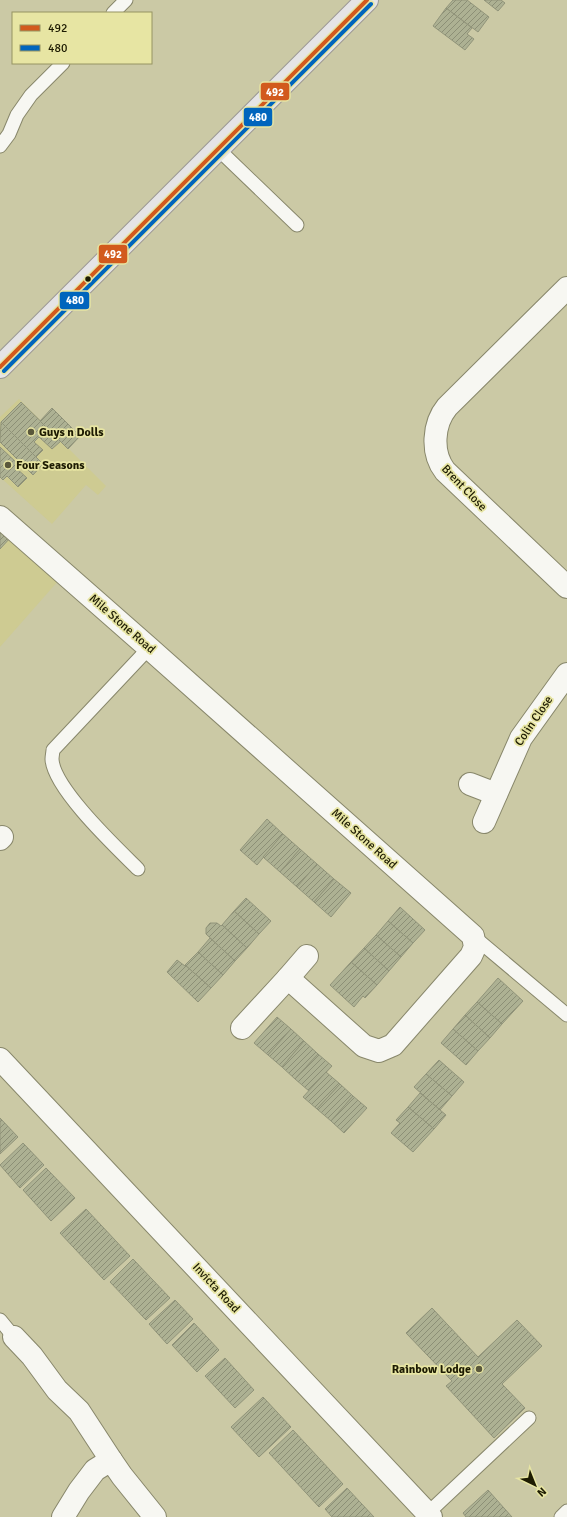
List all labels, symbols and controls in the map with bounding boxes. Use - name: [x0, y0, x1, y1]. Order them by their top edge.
- legend: [12, 12, 152, 64]
- text: 492: [48, 21, 67, 36]
- text: 480: [48, 41, 67, 56]
- line badge: 492: [260, 82, 290, 101]
- text: 492: [266, 86, 284, 99]
- line badge: 480: [243, 107, 273, 127]
- text: 480: [249, 111, 267, 124]
- line badge: 492: [98, 244, 128, 264]
- text: 492: [104, 248, 122, 261]
- unlabelled marker: [83, 274, 93, 284]
- line badge: 480: [59, 291, 90, 310]
- text: 480: [66, 294, 84, 307]
- place label: Guys n Dolls: [39, 425, 104, 440]
- marker: Guys n Dolls: [26, 427, 36, 437]
- place label: Four Seasons: [16, 458, 85, 473]
- marker: Four Seasons: [3, 460, 13, 470]
- street label: Brent Close: [438, 462, 490, 514]
- street label: Mile Stone Road: [86, 591, 158, 657]
- street label: Colin Close: [512, 693, 556, 749]
- street label: Mile Stone Road: [328, 806, 400, 872]
- street label: Invicta Road: [189, 1260, 243, 1316]
- place label: Rainbow Lodge: [392, 1362, 471, 1377]
- marker: Rainbow Lodge: [474, 1364, 484, 1374]
- north arrow: [515, 1465, 555, 1505]
- text: N: [534, 1485, 549, 1499]

